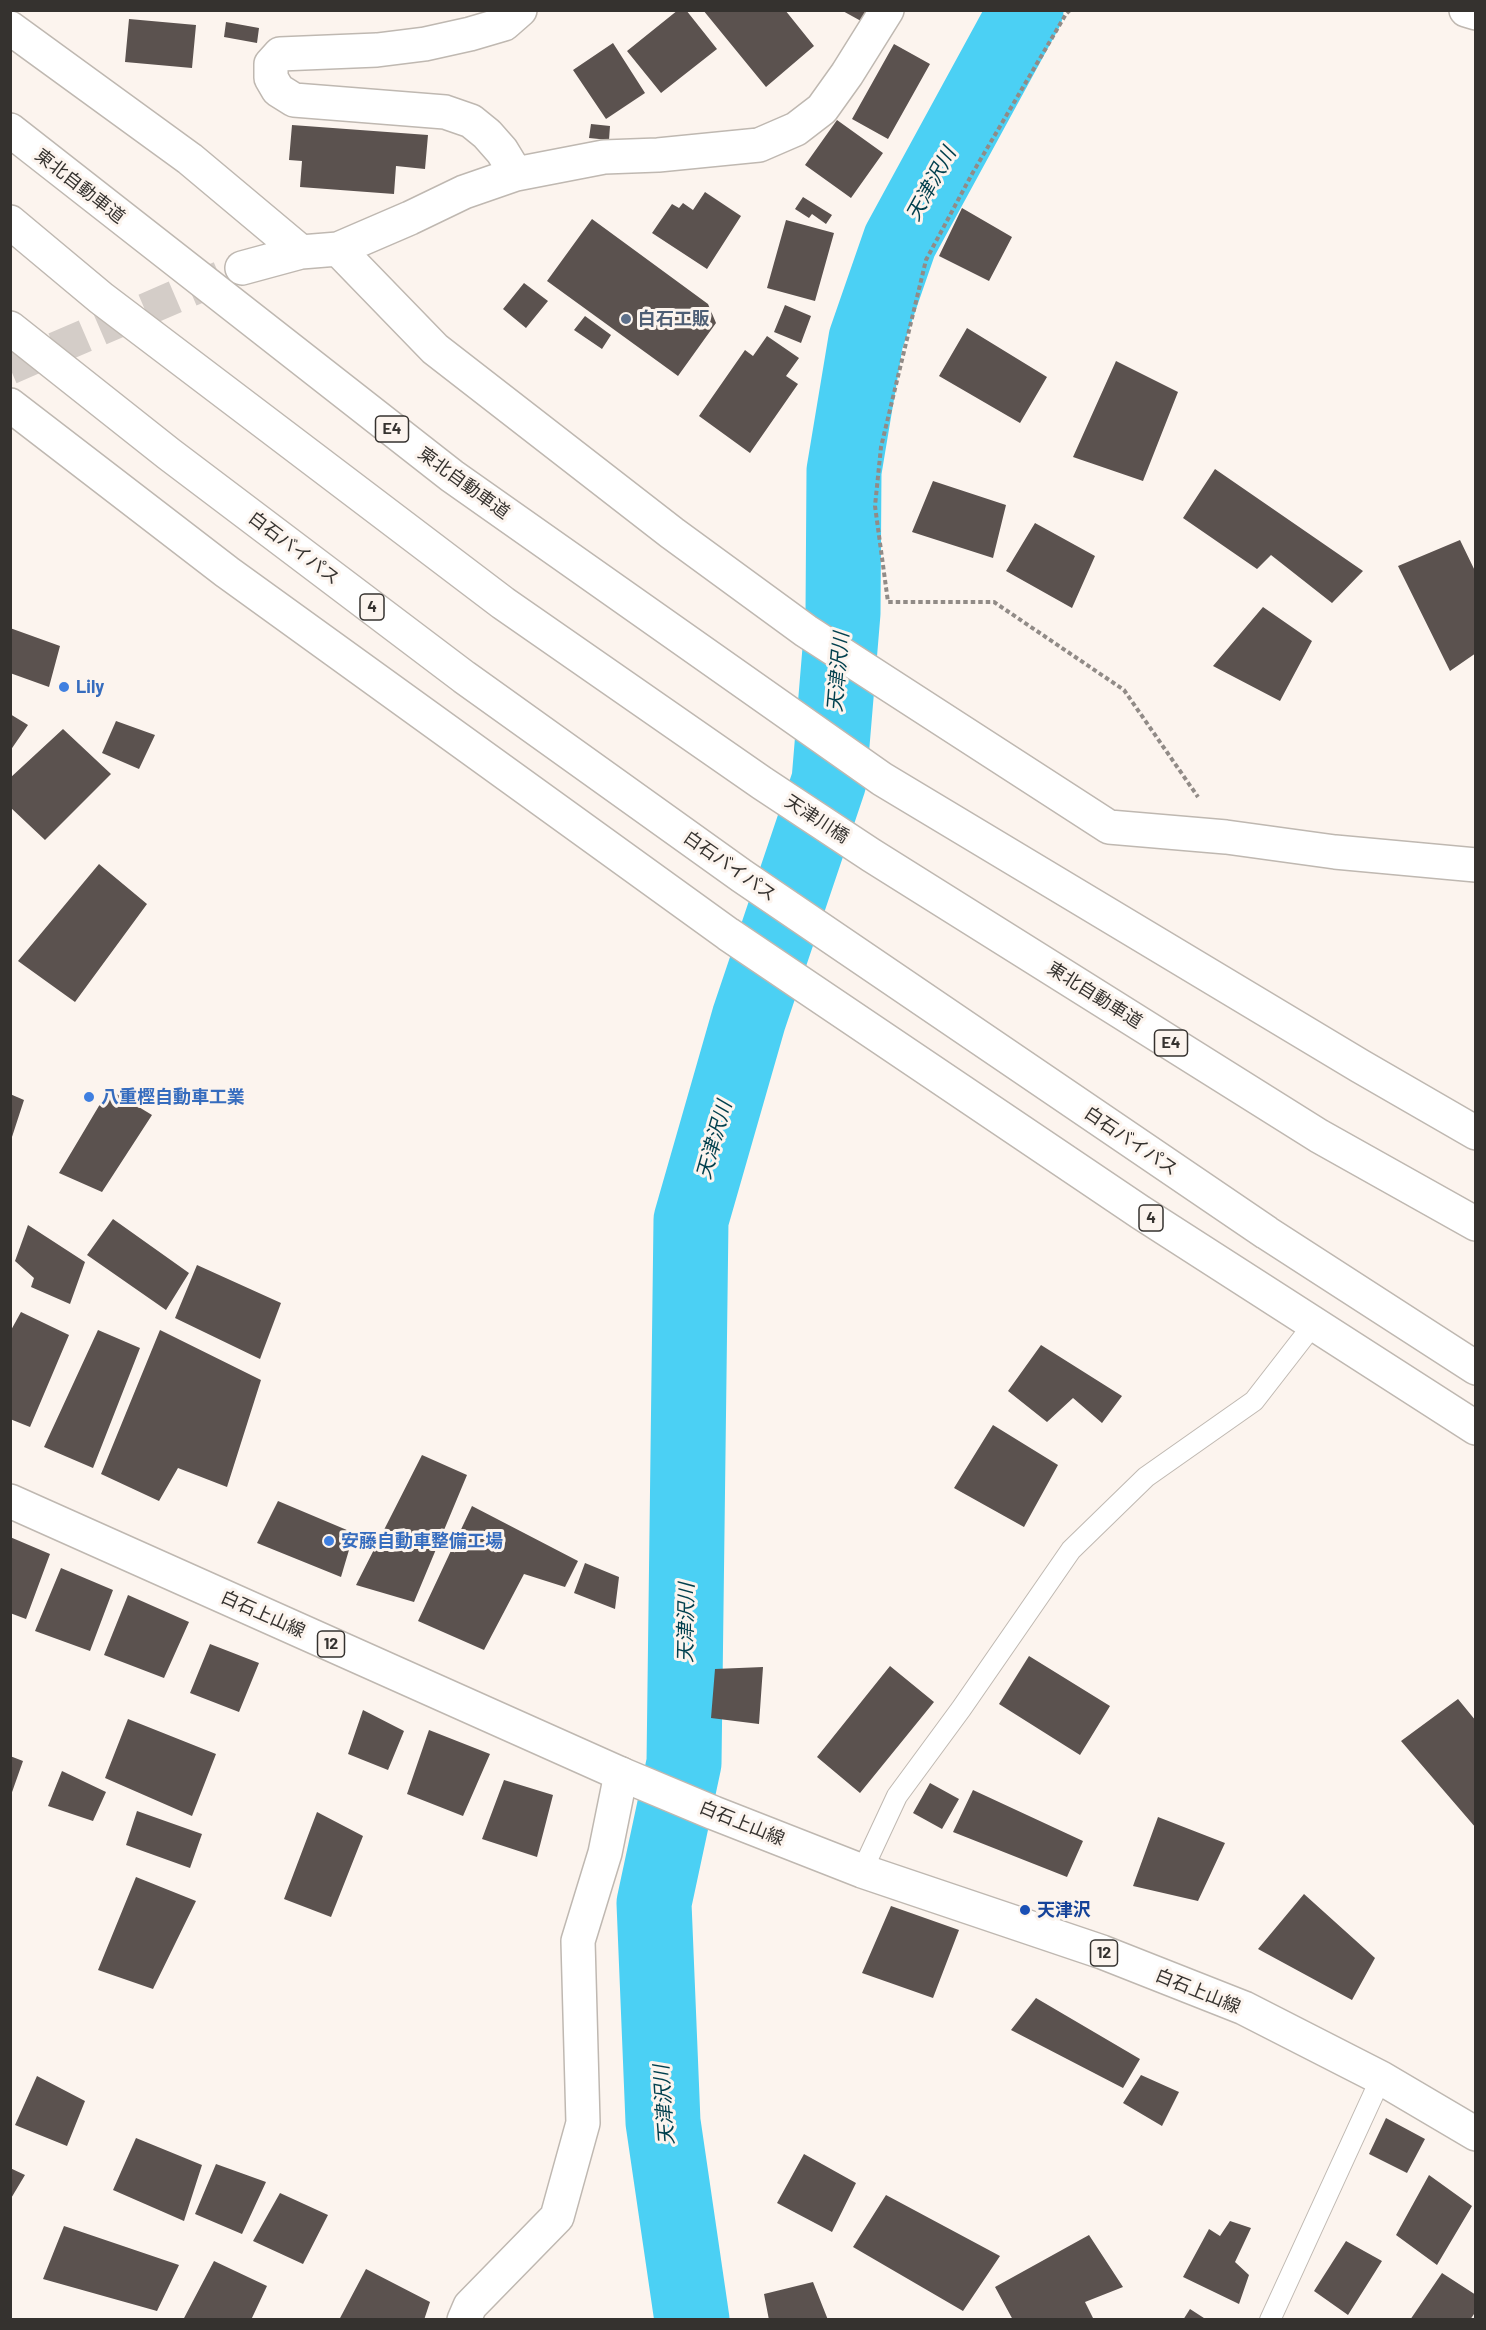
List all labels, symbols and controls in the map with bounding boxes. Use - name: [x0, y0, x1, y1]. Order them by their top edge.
- water label: 天津沢川: [901, 143, 961, 225]
- street label: 東北自動車道: [31, 144, 129, 228]
- place label: 白石工販: [638, 308, 710, 330]
- marker: 白石工販: [619, 312, 633, 326]
- road number: E4: [376, 416, 408, 442]
- street label: 東北自動車道: [414, 443, 514, 523]
- street label: 白石バイパス: [244, 507, 344, 589]
- road number: 4: [360, 594, 384, 620]
- water label: 天津沢川: [823, 631, 853, 713]
- place label: Lily: [76, 676, 104, 698]
- marker: Lily: [57, 680, 71, 694]
- street label: 天津川橋: [781, 790, 853, 848]
- street label: 白石バイパス: [680, 826, 780, 906]
- street label: 東北自動車道: [1043, 957, 1147, 1033]
- road number: E4: [1154, 1030, 1188, 1056]
- place label: 八重樫自動車工業: [101, 1086, 245, 1108]
- marker: 八重樫自動車工業: [82, 1090, 96, 1104]
- water label: 天津沢川: [691, 1098, 737, 1182]
- street label: 白石バイパス: [1080, 1102, 1182, 1180]
- road number: 4: [1139, 1205, 1163, 1231]
- place label: 安藤自動車整備工場: [341, 1530, 503, 1552]
- marker: 安藤自動車整備工場: [322, 1534, 336, 1548]
- water label: 天津沢川: [673, 1583, 699, 1663]
- street label: 白石上山線: [217, 1586, 309, 1642]
- road number: 12: [318, 1631, 344, 1657]
- street label: 白石上山線: [696, 1796, 788, 1850]
- place label: 天津沢: [1037, 1899, 1091, 1921]
- marker: 天津沢: [1018, 1903, 1032, 1917]
- road number: 12: [1090, 1940, 1118, 1966]
- street label: 白石上山線: [1152, 1964, 1244, 2018]
- water label: 天津沢川: [649, 2064, 679, 2146]

